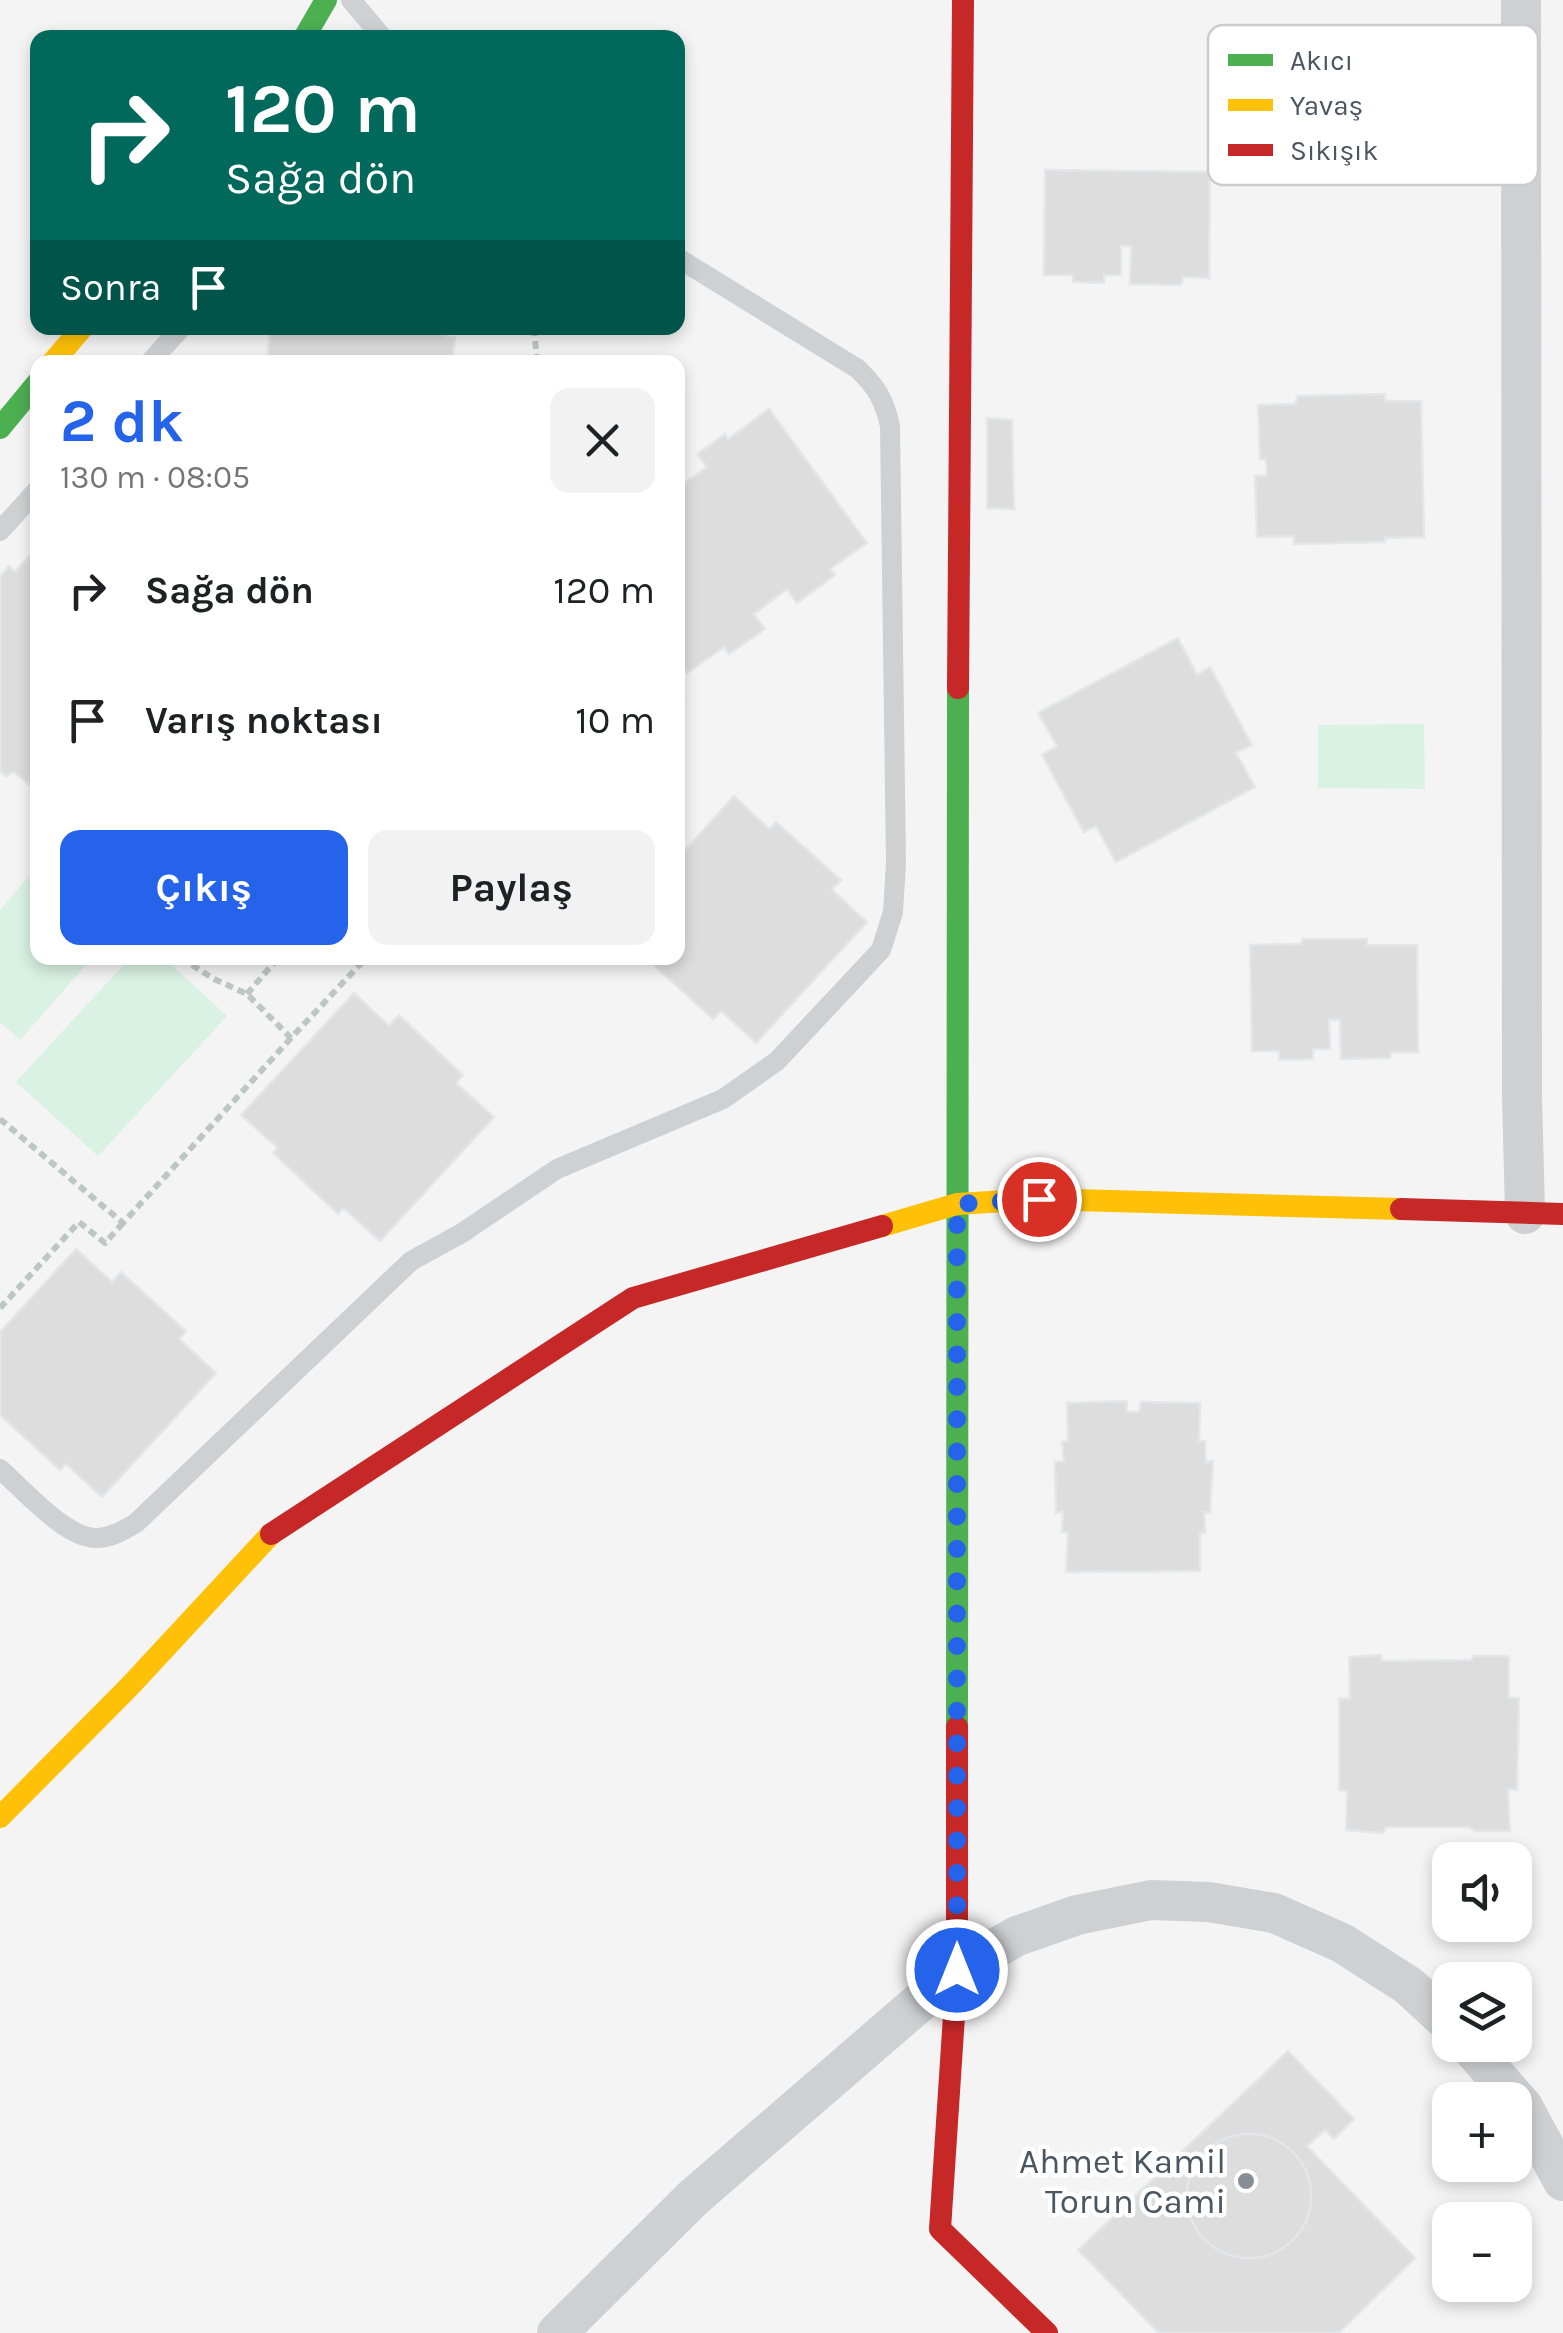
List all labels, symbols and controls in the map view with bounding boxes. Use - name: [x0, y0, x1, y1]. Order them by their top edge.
- legend: [1208, 25, 1538, 185]
- text: Akıcı: [1290, 44, 1353, 77]
- text: 120 m: [225, 68, 421, 150]
- icon: right: [60, 70, 190, 200]
- text: Yavaş: [1290, 89, 1363, 122]
- text: Sıkışık: [1290, 134, 1378, 167]
- text: Sağa dön: [225, 152, 416, 204]
- icon: arrive: [181, 260, 236, 315]
- text: Sonra: [60, 265, 161, 310]
- text: 2 dk: [60, 386, 184, 456]
- button: close: [550, 388, 655, 493]
- text: 130 m · 08:05: [60, 459, 250, 496]
- icon: right: [60, 563, 115, 618]
- text: Sağa dön: [145, 568, 314, 613]
- text: 120 m: [553, 568, 655, 613]
- icon: arrive: [60, 693, 115, 748]
- text: Varış noktası: [145, 698, 383, 743]
- text: 10 m: [575, 698, 655, 743]
- button: Çıkış: [60, 830, 348, 945]
- button: Paylaş: [368, 830, 655, 945]
- pin: [997, 1157, 1082, 1242]
- icon: arrive: [1012, 1172, 1067, 1227]
- map controls: [1432, 1842, 1532, 2302]
- button: sound: [1432, 1842, 1532, 1942]
- position arrow: [905, 1918, 1009, 2022]
- button: layers: [1432, 1962, 1532, 2062]
- button: +: [1432, 2082, 1532, 2182]
- place label: Ahmet Kamil Torun Cami: [1019, 2141, 1226, 2222]
- marker: Ahmet Kamil Torun Cami: [1235, 2170, 1257, 2192]
- button: −: [1432, 2202, 1532, 2302]

